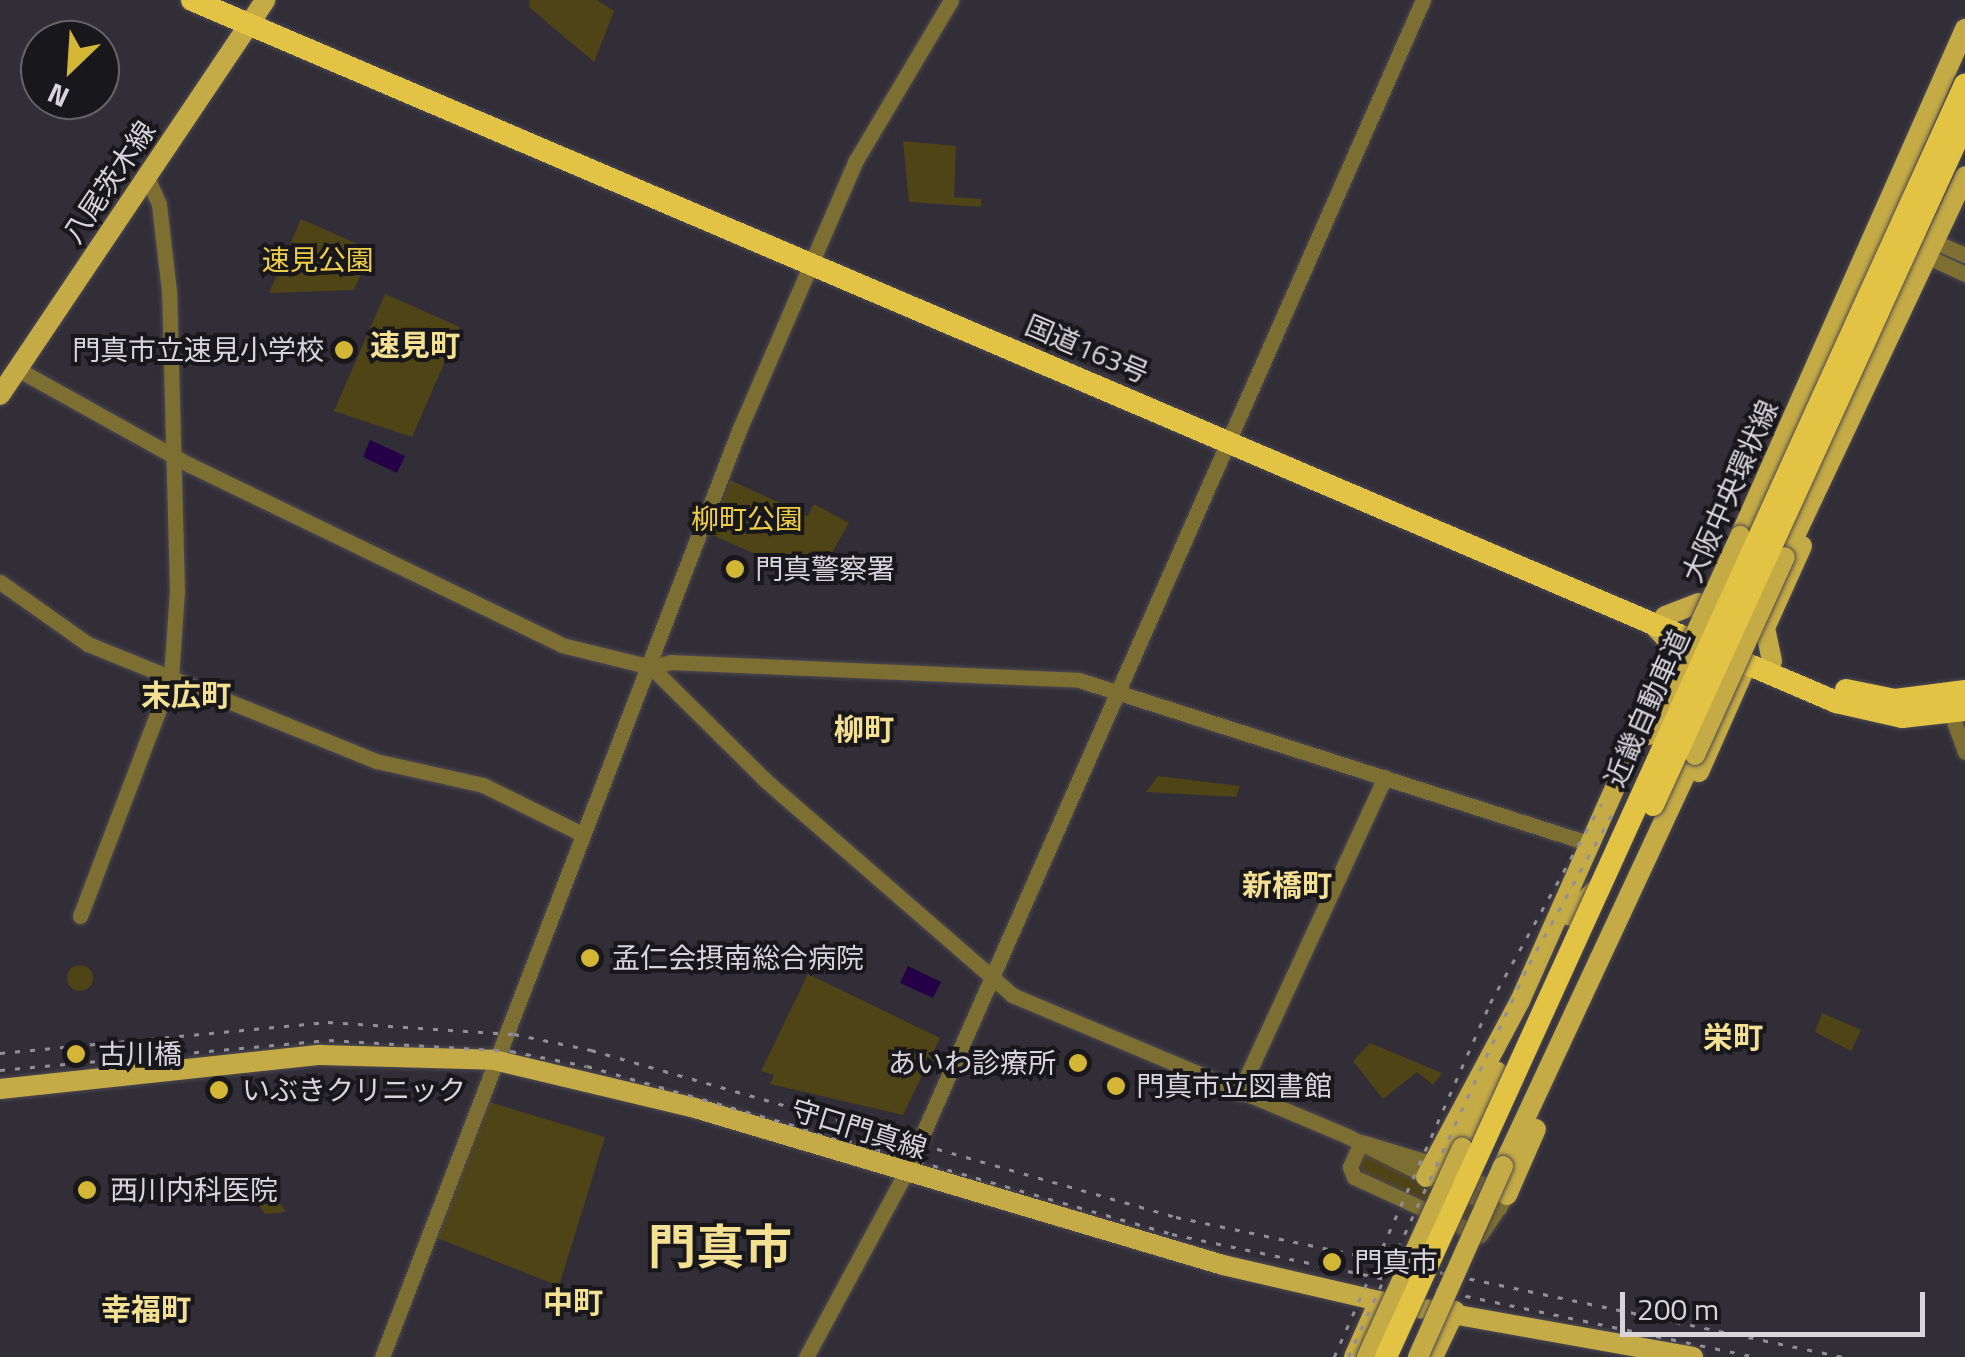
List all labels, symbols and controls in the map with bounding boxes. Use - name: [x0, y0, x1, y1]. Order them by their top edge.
- north arrow: [20, 20, 120, 120]
- text: N: [40, 72, 76, 119]
- street label: 八尾茨木線: [56, 115, 162, 249]
- park label: 速見公園: [262, 243, 374, 277]
- street label: 国道163号: [1020, 308, 1154, 390]
- district label: 速見町: [370, 327, 460, 363]
- place label: 門真市立速見小学校: [72, 333, 324, 367]
- marker: 門真市立速見小学校: [333, 339, 355, 361]
- street label: 大阪中央環状線: [1675, 395, 1785, 587]
- park label: 柳町公園: [691, 502, 803, 536]
- place label: 門真警察署: [755, 552, 895, 586]
- marker: 門真警察署: [724, 558, 746, 580]
- street label: 近畿自動車道: [1597, 624, 1697, 792]
- district label: 末広町: [141, 677, 231, 713]
- district label: 柳町: [834, 711, 894, 747]
- district label: 新橋町: [1242, 867, 1332, 903]
- place label: 孟仁会摂南総合病院: [612, 941, 864, 975]
- marker: 孟仁会摂南総合病院: [577, 945, 603, 971]
- district label: 栄町: [1703, 1019, 1763, 1055]
- place label: 古川橋: [98, 1037, 182, 1071]
- marker: 古川橋: [63, 1041, 89, 1067]
- place label: あいわ診療所: [888, 1046, 1056, 1080]
- marker: あいわ診療所: [1065, 1050, 1091, 1076]
- place label: 門真市立図書館: [1136, 1069, 1332, 1103]
- place label: いぶきクリニック: [242, 1073, 466, 1107]
- marker: 門真市立図書館: [1105, 1075, 1127, 1097]
- marker: いぶきクリニック: [206, 1077, 232, 1103]
- street label: 守口門真線: [787, 1092, 931, 1166]
- place label: 西川内科医院: [110, 1173, 278, 1207]
- marker: 西川内科医院: [74, 1177, 100, 1203]
- district label: 門真市: [648, 1218, 792, 1276]
- place label: 門真市: [1354, 1245, 1438, 1279]
- marker: 門真市: [1319, 1249, 1345, 1275]
- scale bar: [1625, 1272, 1930, 1334]
- district label: 中町: [543, 1284, 603, 1320]
- text: 200 m: [1637, 1286, 1719, 1332]
- district label: 幸福町: [101, 1291, 191, 1327]

